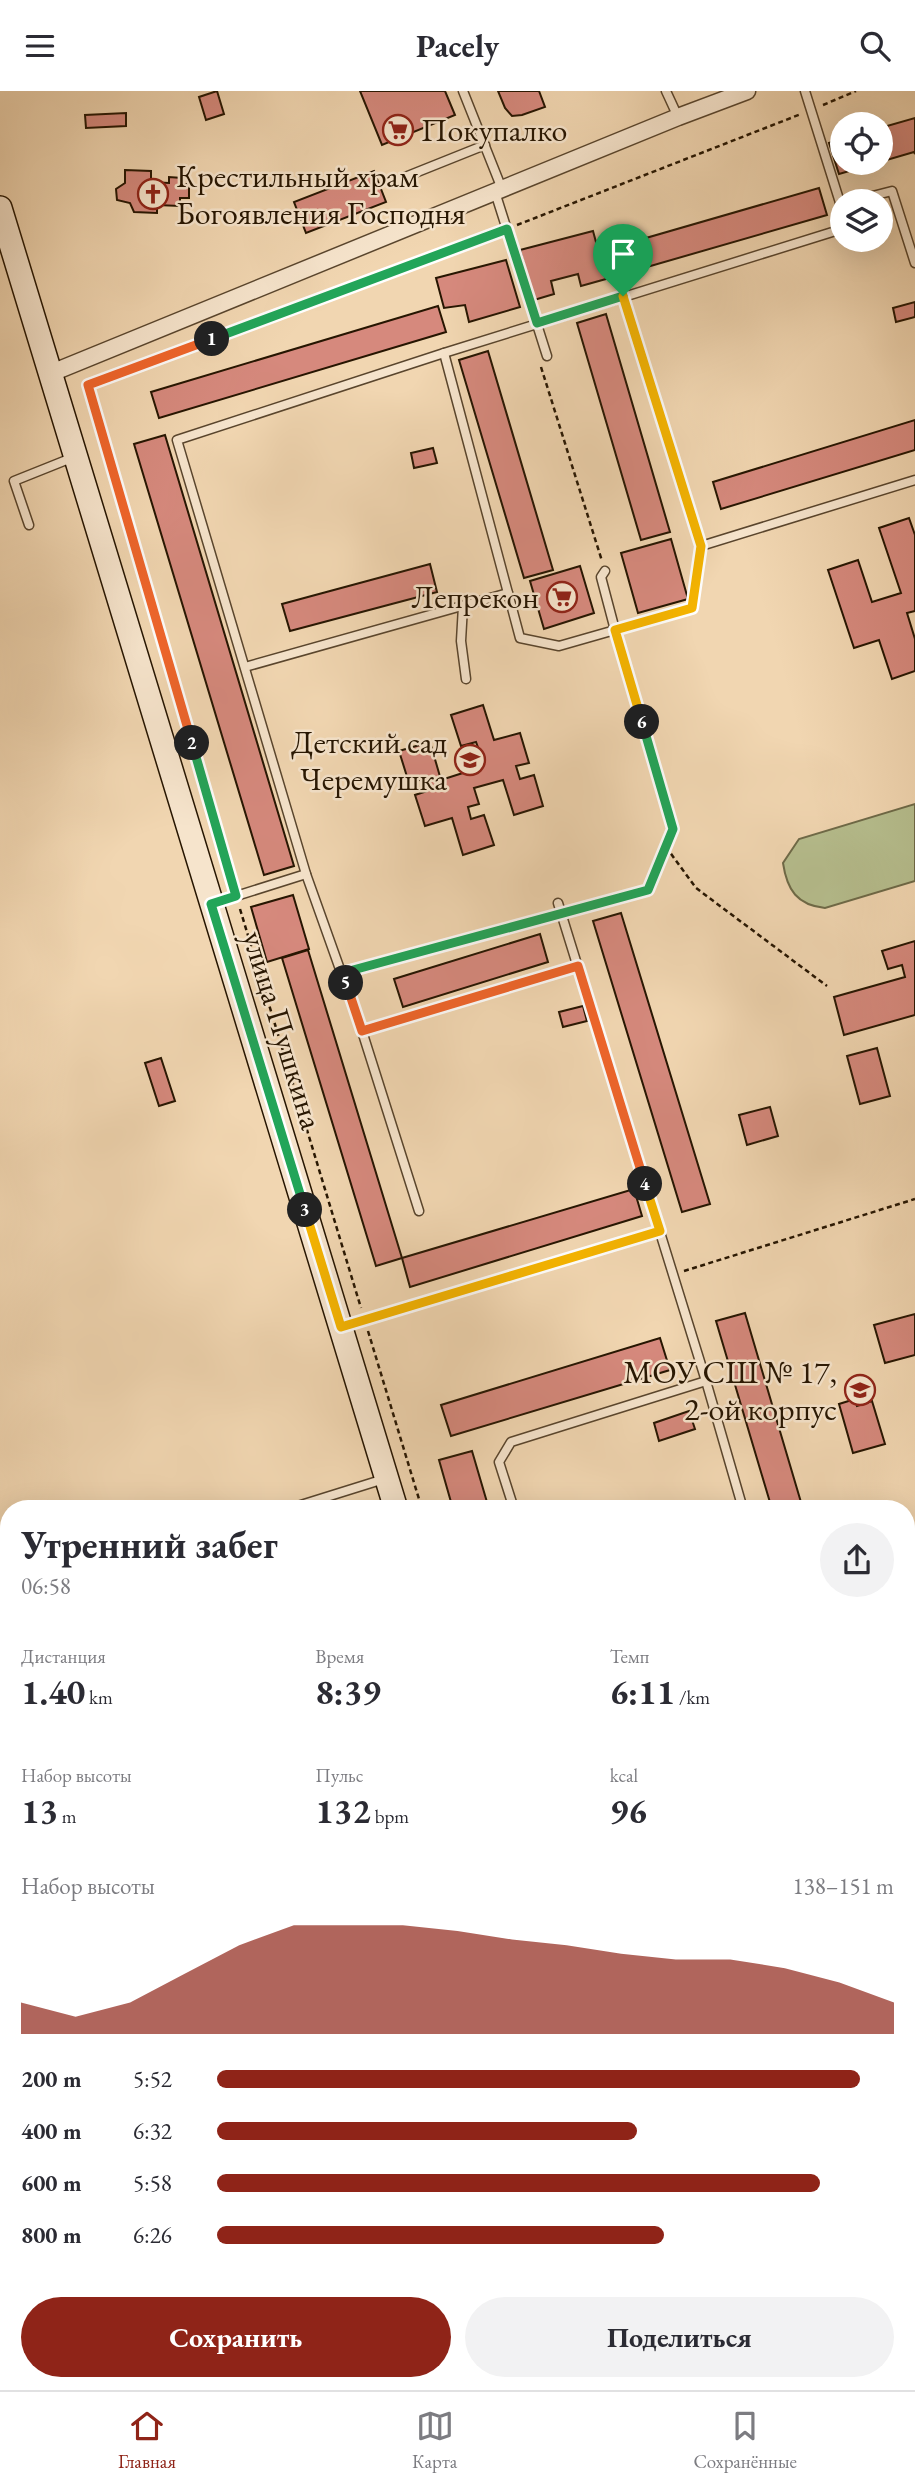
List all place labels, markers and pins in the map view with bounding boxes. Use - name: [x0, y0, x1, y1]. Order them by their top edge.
- place label: Покупалко: [421, 109, 567, 151]
- supermarket icon: Покупалко: [381, 113, 415, 147]
- place label: Крестильный храм Богоявления Господня: [176, 155, 466, 234]
- church icon: Крестильный храм Богоявления Господня: [136, 177, 170, 211]
- pin: [593, 224, 653, 296]
- pin: 1: [194, 321, 230, 357]
- place label: Лепрекон: [411, 576, 539, 618]
- supermarket icon: Лепрекон: [545, 580, 579, 614]
- pin: 6: [624, 705, 660, 739]
- place label: Детский сад Черемушка: [291, 721, 447, 800]
- pin: 2: [174, 725, 210, 761]
- school or university icon: Детский сад Черемушка: [453, 743, 487, 777]
- pin: 5: [328, 965, 364, 1001]
- pin: 4: [628, 1167, 662, 1201]
- pin: 3: [288, 1193, 322, 1227]
- place label: МОУ СШ № 17, 2-ой корпус: [623, 1351, 837, 1430]
- school or university icon: МОУ СШ № 17, 2-ой корпус: [843, 1373, 877, 1407]

